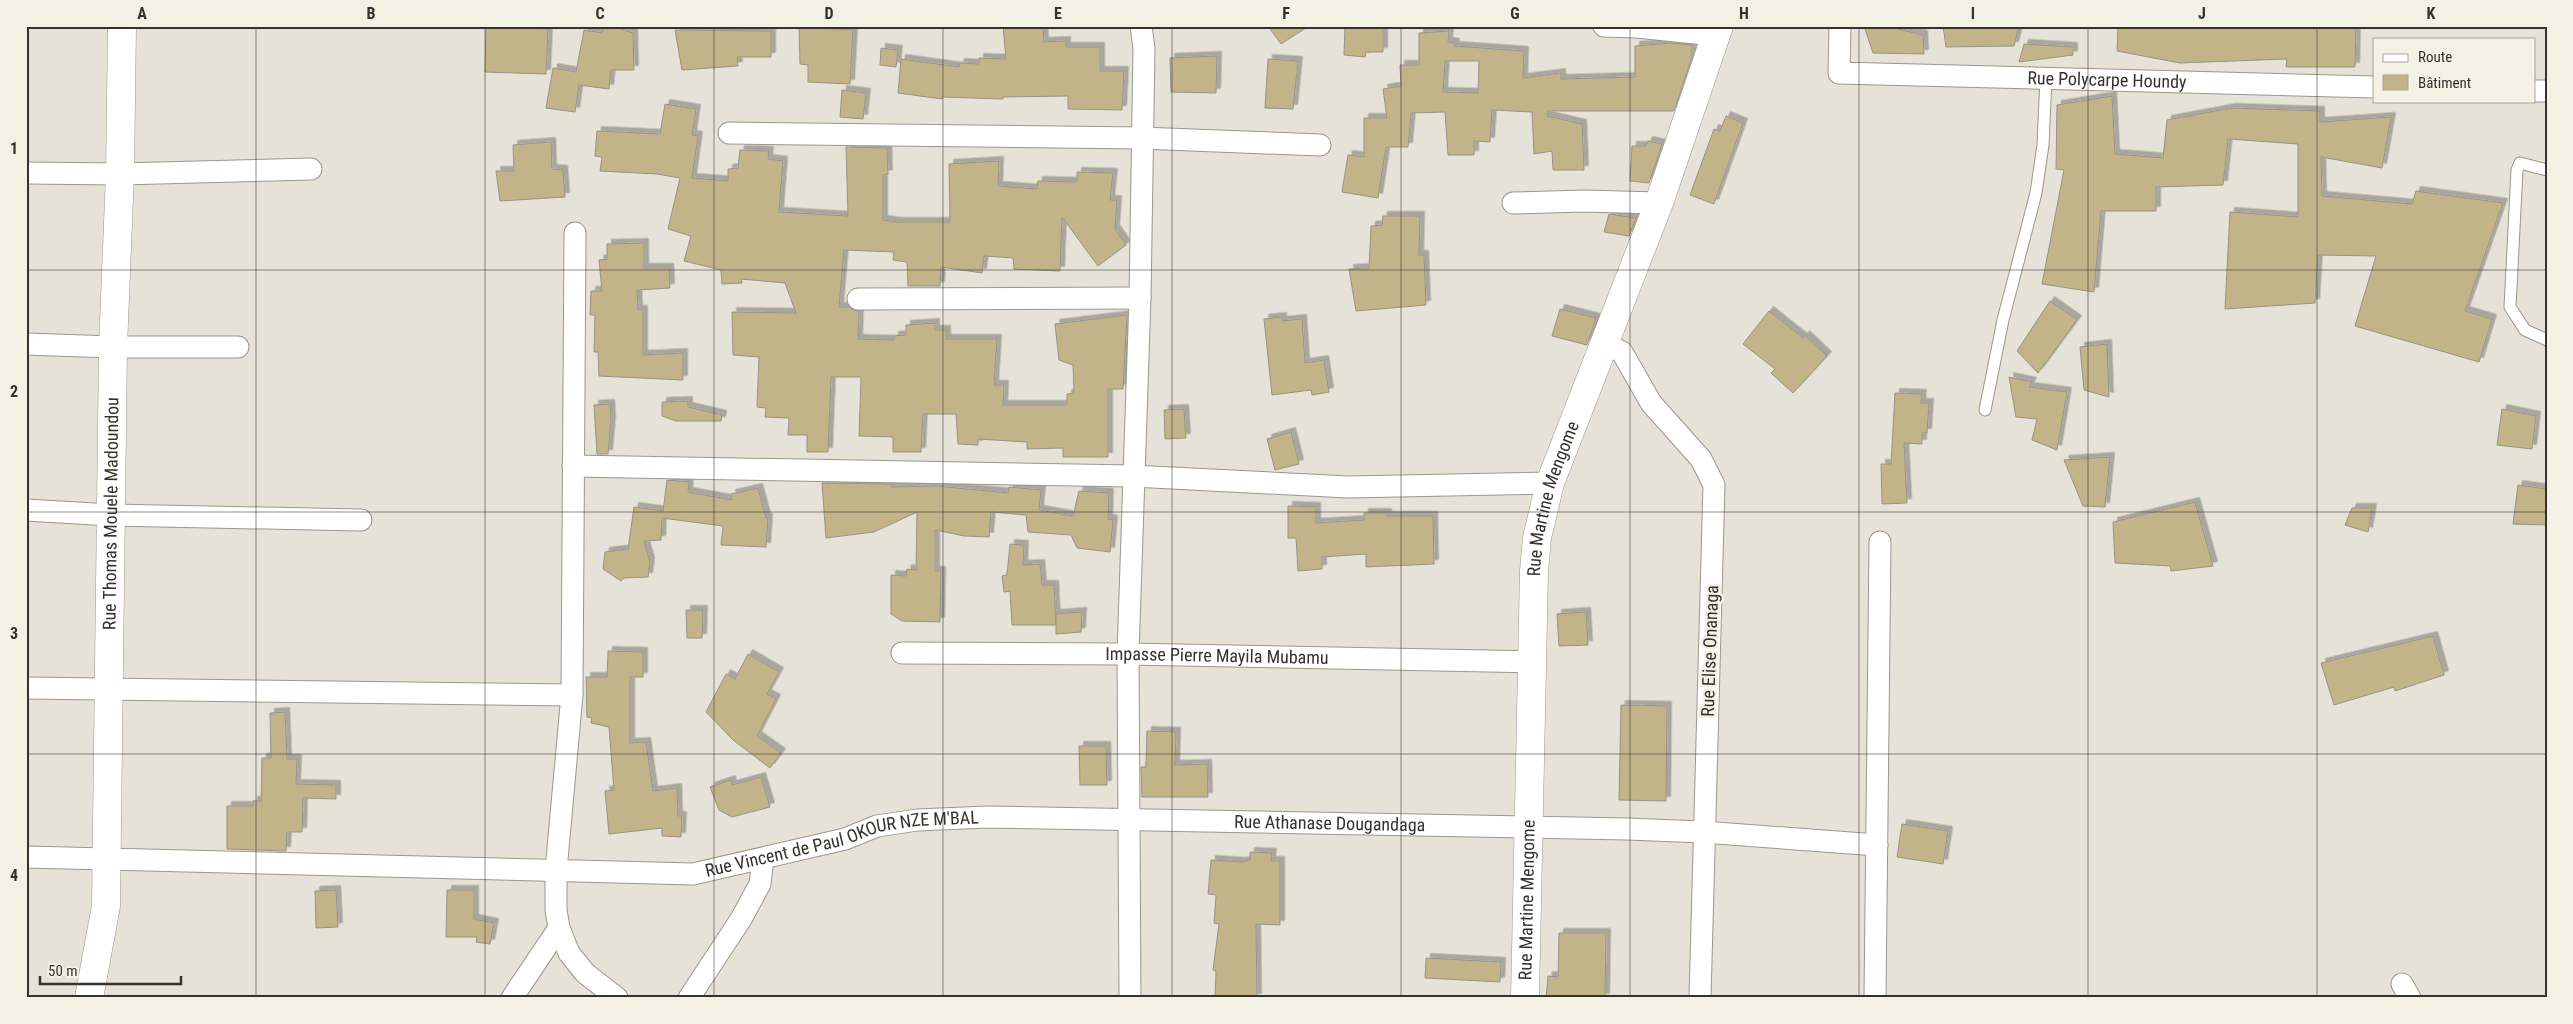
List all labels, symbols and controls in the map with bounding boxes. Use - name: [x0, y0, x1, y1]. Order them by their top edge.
- text: A: [137, 4, 147, 23]
- text: B: [367, 4, 376, 23]
- text: C: [595, 4, 605, 23]
- text: D: [824, 4, 834, 23]
- text: E: [1054, 4, 1062, 23]
- text: F: [1282, 4, 1290, 23]
- text: G: [1510, 4, 1520, 23]
- text: H: [1739, 4, 1749, 23]
- text: I: [1971, 4, 1975, 23]
- text: J: [2198, 4, 2206, 23]
- text: K: [2427, 4, 2436, 23]
- legend: [2373, 38, 2536, 102]
- text: Route: [2418, 48, 2452, 66]
- street label: Rue Polycarpe Houndy: [2027, 67, 2187, 92]
- text: Bâtiment: [2418, 74, 2471, 92]
- text: 1: [10, 139, 18, 158]
- text: 2: [10, 382, 18, 401]
- street label: Rue Thomas Mouele Madoundou: [98, 397, 122, 630]
- street label: Rue Martine Mengome: [1523, 418, 1583, 577]
- street label: Rue Elise Onanaga: [1697, 585, 1722, 717]
- text: 3: [10, 624, 18, 643]
- street label: Impasse Pierre Mayila Mubamu: [1105, 643, 1329, 668]
- street label: Rue Vincent de Paul OKOUR NZE M'BAL: [703, 806, 980, 881]
- street label: Rue Athanase Dougandaga: [1234, 811, 1425, 835]
- street label: Rue Martine Mengome: [1514, 820, 1539, 980]
- text: 4: [10, 866, 18, 885]
- scale bar: [40, 954, 181, 986]
- text: 50 m: [48, 962, 78, 980]

